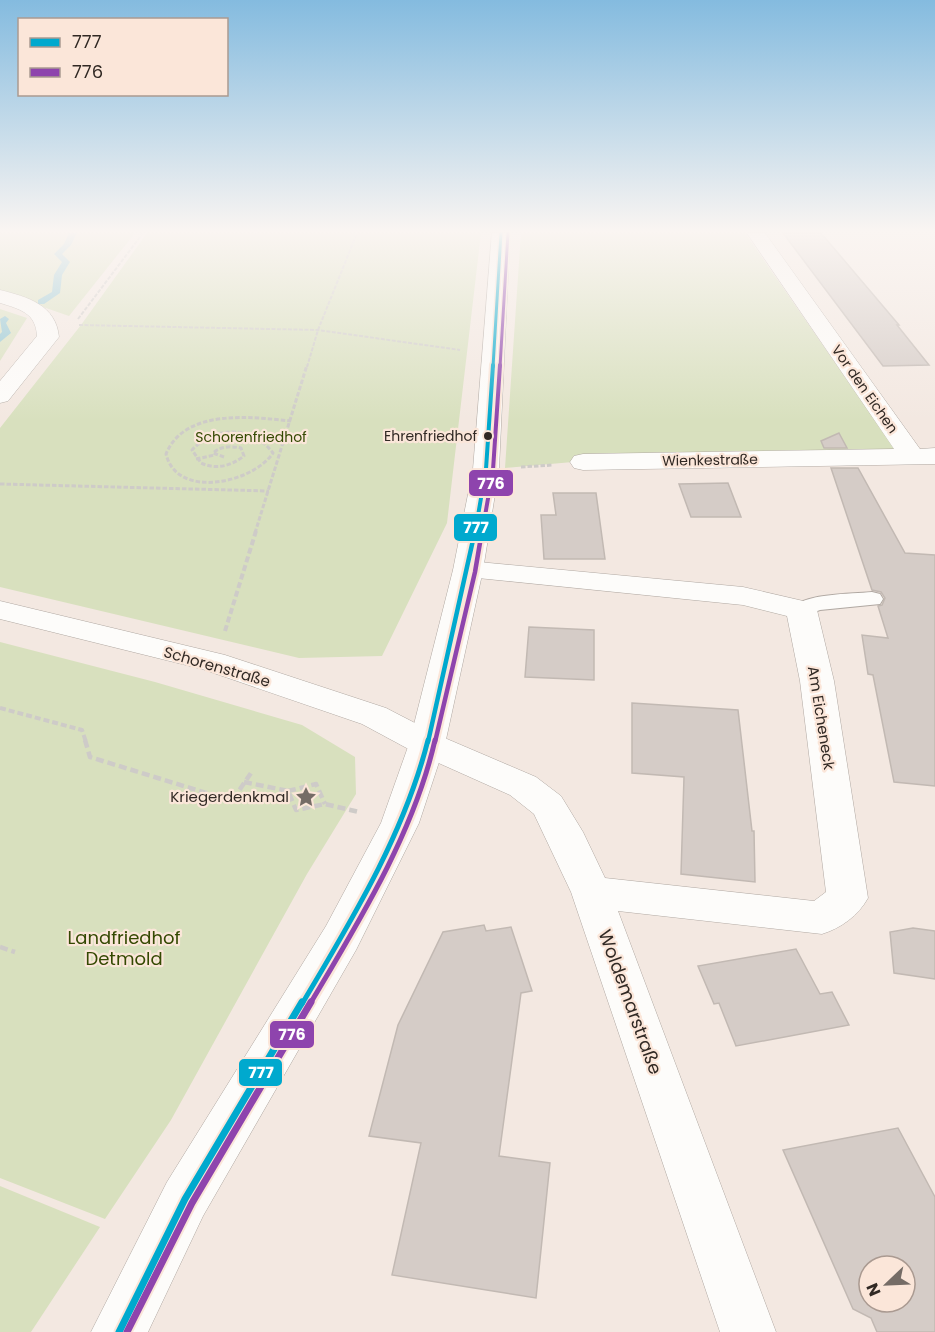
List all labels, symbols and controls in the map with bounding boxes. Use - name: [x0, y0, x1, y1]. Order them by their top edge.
- legend: [18, 18, 228, 96]
- text: 777: [72, 29, 102, 54]
- text: 776: [72, 59, 103, 84]
- street label: Vor den Eichen: [827, 341, 903, 437]
- place label: Ehrenfriedhof: [384, 426, 477, 446]
- park label: Schorenfriedhof: [195, 427, 307, 447]
- marker: Ehrenfriedhof: [482, 430, 494, 442]
- street label: Wienkestraße: [662, 449, 758, 471]
- line badge: 776: [468, 469, 514, 497]
- text: 776: [477, 472, 505, 495]
- line badge: 777: [453, 513, 498, 542]
- text: 777: [463, 516, 489, 539]
- street label: Schorenstraße: [161, 641, 273, 692]
- street label: Am Eicheneck: [803, 665, 840, 772]
- place icon: Kriegerdenkmal: [294, 785, 318, 809]
- place label: Kriegerdenkmal: [170, 786, 289, 807]
- park label: Landfriedhof Detmold: [68, 925, 181, 971]
- street label: Woldemarstraße: [593, 926, 668, 1078]
- line badge: 776: [269, 1020, 315, 1049]
- text: 776: [278, 1023, 306, 1046]
- line badge: 777: [238, 1058, 283, 1087]
- text: 777: [248, 1061, 274, 1084]
- north arrow: [857, 1254, 917, 1314]
- text: N: [861, 1280, 887, 1300]

